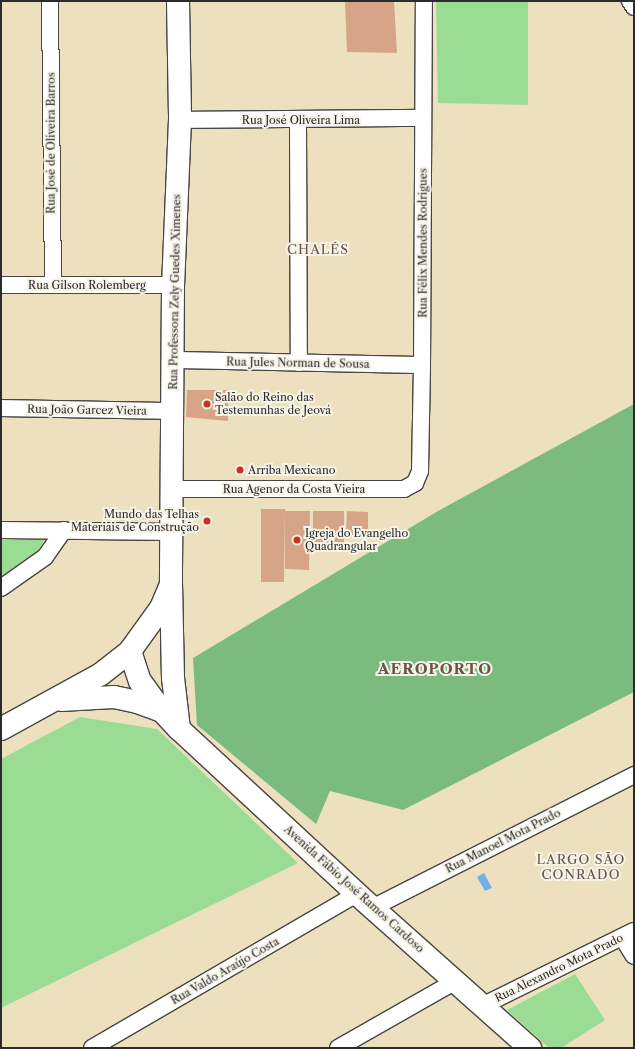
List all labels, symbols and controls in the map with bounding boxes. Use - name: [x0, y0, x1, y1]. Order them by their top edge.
- street label: Rua José de Oliveira Barros: [44, 72, 58, 214]
- street label: Rua José Oliveira Lima: [242, 113, 360, 127]
- street label: Rua Félix Mendes Rodrigues: [416, 168, 430, 318]
- street label: Rua Professora Zely Guedes Ximenes: [167, 194, 183, 390]
- district label: CHALÉS: [287, 241, 349, 257]
- street label: Rua Gilson Rolemberg: [28, 278, 146, 292]
- street label: Rua Jules Norman de Sousa: [226, 355, 370, 371]
- place label: Salão do Reino das Testemunhas de Jeová: [215, 391, 331, 417]
- marker: Salão do Reino das Testemunhas de Jeová: [202, 399, 212, 409]
- street label: Rua João Garcez Vieira: [27, 402, 147, 418]
- place label: Arriba Mexicano: [248, 463, 336, 477]
- marker: Arriba Mexicano: [235, 465, 245, 475]
- street label: Rua Agenor da Costa Vieira: [222, 482, 366, 496]
- place label: Mundo das Telhas Materiais de Construção: [71, 508, 199, 534]
- marker: Mundo das Telhas Materiais de Construção: [202, 516, 212, 526]
- place label: Igreja do Evangelho Quadrangular: [305, 527, 408, 553]
- marker: Igreja do Evangelho Quadrangular: [292, 535, 302, 545]
- district label: AEROPORTO: [378, 660, 492, 678]
- street label: Rua Manoel Mota Prado: [443, 806, 563, 876]
- street label: Avenida Fábio José Ramos Cardoso: [281, 823, 427, 955]
- district label: LARGO SÃO CONRADO: [537, 852, 625, 883]
- street label: Rua Alexandro Mota Prado: [492, 931, 626, 1005]
- street label: Rua Valdo Araújo Costa: [168, 934, 282, 1008]

